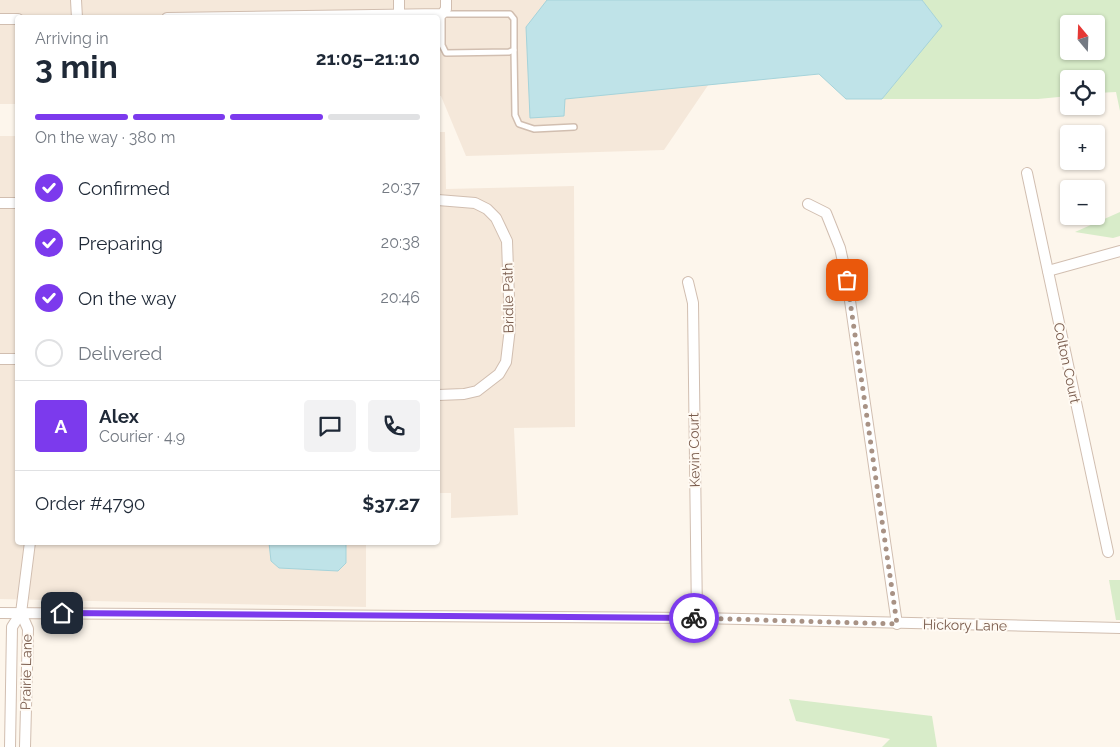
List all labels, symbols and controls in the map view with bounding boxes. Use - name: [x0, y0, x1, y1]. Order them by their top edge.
- north arrow: [1060, 15, 1105, 60]
- map controls: [1060, 15, 1105, 225]
- text: Arriving in: [35, 29, 109, 48]
- text: 21:05–21:10: [316, 47, 420, 69]
- text: 3 min: [35, 48, 118, 85]
- button: locate: [1060, 70, 1105, 115]
- button: +: [1060, 125, 1105, 170]
- text: On the way · 380 m: [35, 128, 175, 147]
- icon: check: [35, 174, 63, 202]
- text: Confirmed: [78, 177, 170, 199]
- text: 20:37: [382, 178, 420, 197]
- button: −: [1060, 180, 1105, 225]
- icon: check: [35, 229, 63, 257]
- text: Preparing: [78, 232, 163, 254]
- text: 20:38: [381, 233, 420, 252]
- pin: [826, 259, 868, 301]
- street label: Bridle Path: [499, 263, 517, 333]
- icon: bag: [833, 266, 861, 294]
- icon: check: [35, 284, 63, 312]
- text: On the way: [78, 287, 177, 309]
- text: 20:46: [380, 288, 420, 307]
- street label: Colton Court: [1051, 321, 1083, 405]
- text: Delivered: [78, 342, 162, 364]
- button: chat: [304, 400, 356, 452]
- button: phone: [368, 400, 420, 452]
- text: Alex: [99, 405, 139, 427]
- street label: Kevin Court: [685, 412, 703, 487]
- text: A: [55, 415, 67, 437]
- text: Courier · 4.9: [99, 427, 185, 446]
- text: Order #4790: [35, 492, 146, 514]
- text: $37.27: [362, 492, 420, 514]
- pin: [41, 592, 83, 634]
- courier: [669, 593, 719, 643]
- icon: home: [48, 599, 76, 627]
- icon: bike: [680, 604, 708, 632]
- street label: Hickory Lane: [923, 616, 1007, 634]
- street label: Prairie Lane: [17, 634, 35, 710]

